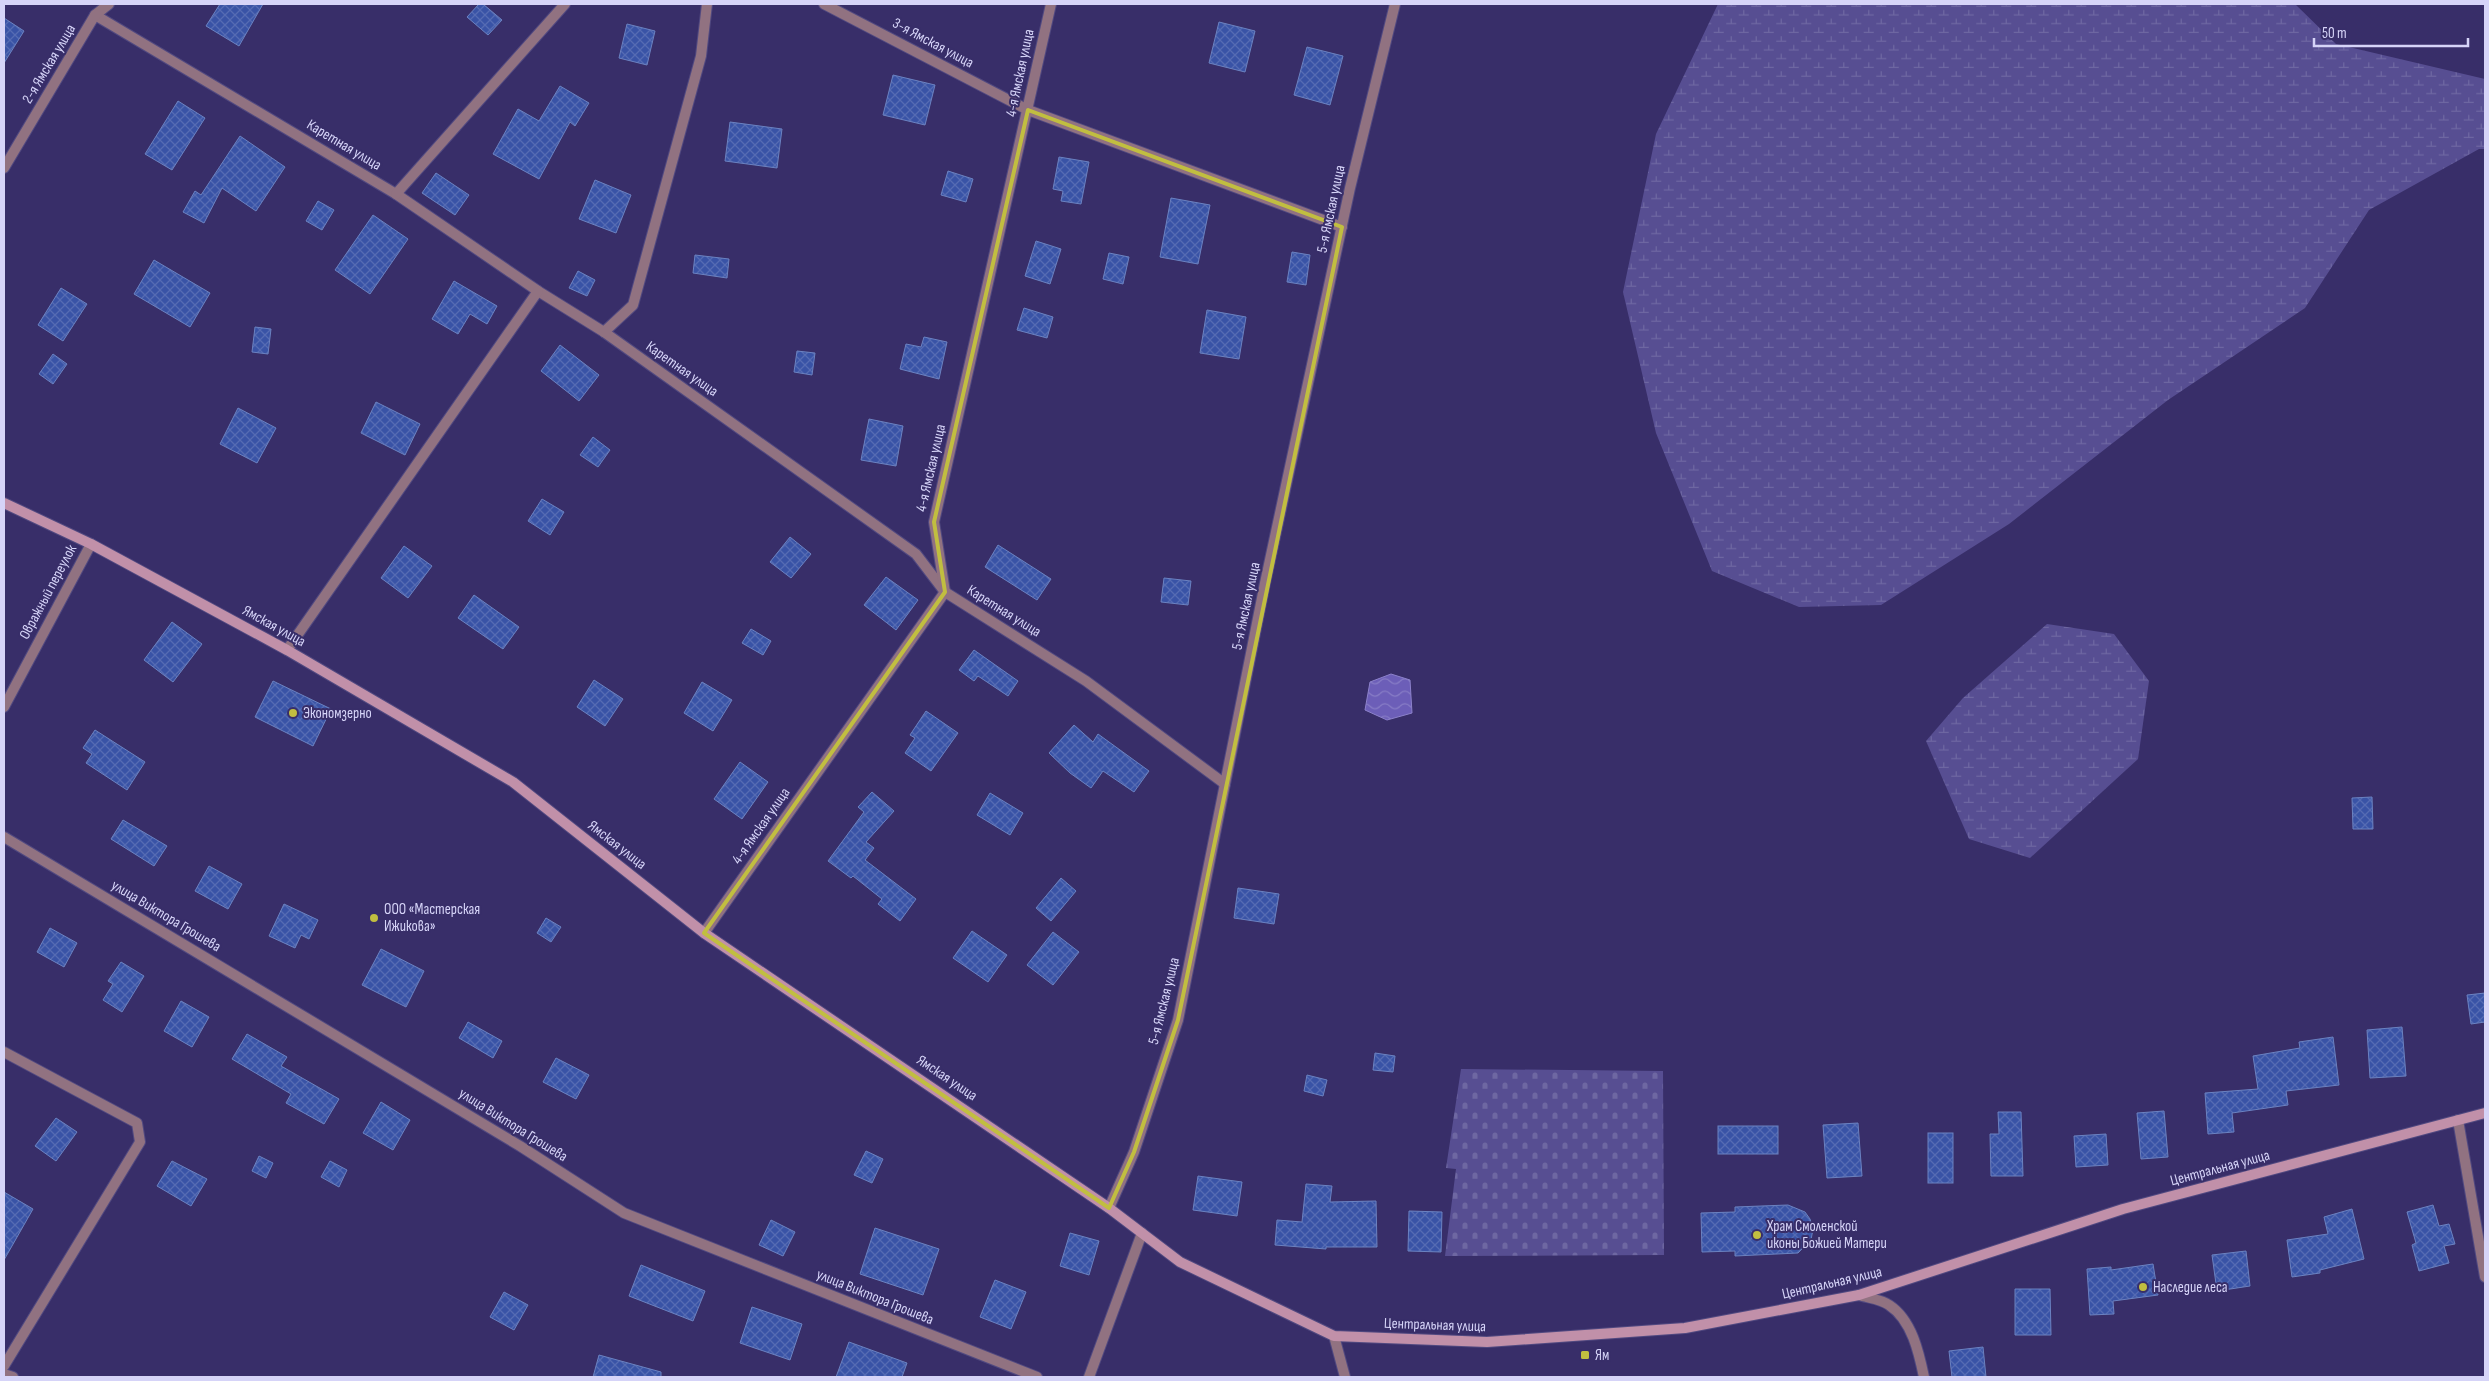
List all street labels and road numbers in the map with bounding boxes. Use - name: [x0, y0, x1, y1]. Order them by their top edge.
- street label: 3-я Ямская улица: [889, 14, 977, 72]
- street label: 2-я Ямская улица: [18, 21, 80, 107]
- street label: 4-я Ямская улица: [1001, 27, 1039, 119]
- street label: Каретная улица: [303, 115, 385, 175]
- street label: 5-я Ямская улица: [1312, 163, 1350, 254]
- street label: Каретная улица: [642, 337, 722, 401]
- street label: 4-я Ямская улица: [912, 422, 950, 514]
- street label: Овражный переулок: [15, 541, 81, 643]
- street label: 5-я Ямская улица: [1227, 560, 1265, 651]
- street label: Каретная улица: [963, 581, 1045, 641]
- street label: Ямская улица: [239, 601, 309, 651]
- street label: 4-я Ямская улица: [728, 784, 794, 868]
- street label: Ямская улица: [584, 816, 650, 874]
- street label: улица Виктора Грошева: [108, 876, 225, 956]
- street label: 5-я Ямская улица: [1144, 955, 1184, 1046]
- street label: Ямская улица: [913, 1051, 981, 1105]
- street label: улица Виктора Грошева: [455, 1084, 571, 1166]
- street label: Центральная улица: [2168, 1146, 2272, 1190]
- street label: Центральная улица: [1780, 1262, 1884, 1304]
- street label: улица Виктора Грошева: [814, 1265, 937, 1329]
- street label: Центральная улица: [1384, 1314, 1487, 1336]

